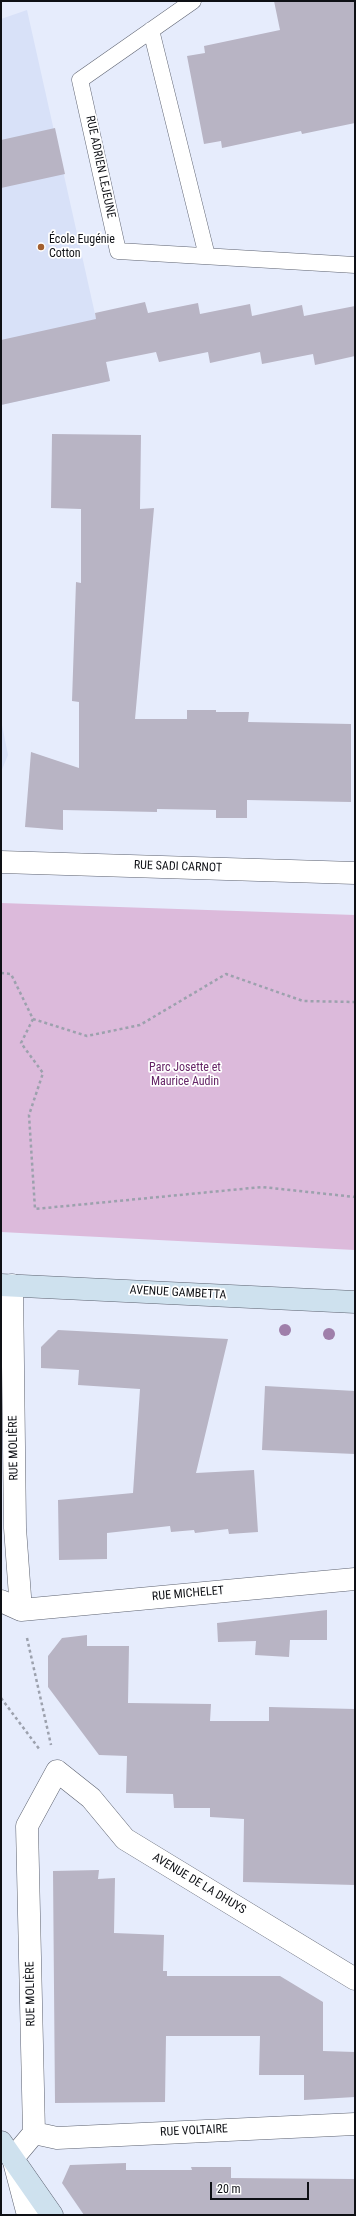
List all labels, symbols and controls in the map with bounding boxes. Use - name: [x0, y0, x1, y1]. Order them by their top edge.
- street label: RUE ADRIEN LEJEUNE: [82, 114, 118, 220]
- place label: École Eugénie Cotton: [49, 233, 115, 261]
- marker: École Eugénie Cotton: [36, 242, 46, 252]
- street label: RUE SADI CARNOT: [134, 858, 222, 876]
- park label: Parc Josette et Maurice Audin: [149, 1061, 221, 1089]
- street label: AVENUE GAMBETTA: [129, 1283, 227, 1303]
- street label: RUE MOLIÈRE: [6, 1415, 22, 1481]
- street label: RUE MICHELET: [151, 1584, 225, 1604]
- street label: AVENUE DE LA DHUYS: [150, 1850, 248, 1918]
- street label: RUE MOLIÈRE: [23, 1961, 39, 2027]
- street label: RUE VOLTAIRE: [160, 2122, 228, 2140]
- scale bar: [212, 2174, 311, 2200]
- text: 20 m: [217, 2182, 241, 2196]

